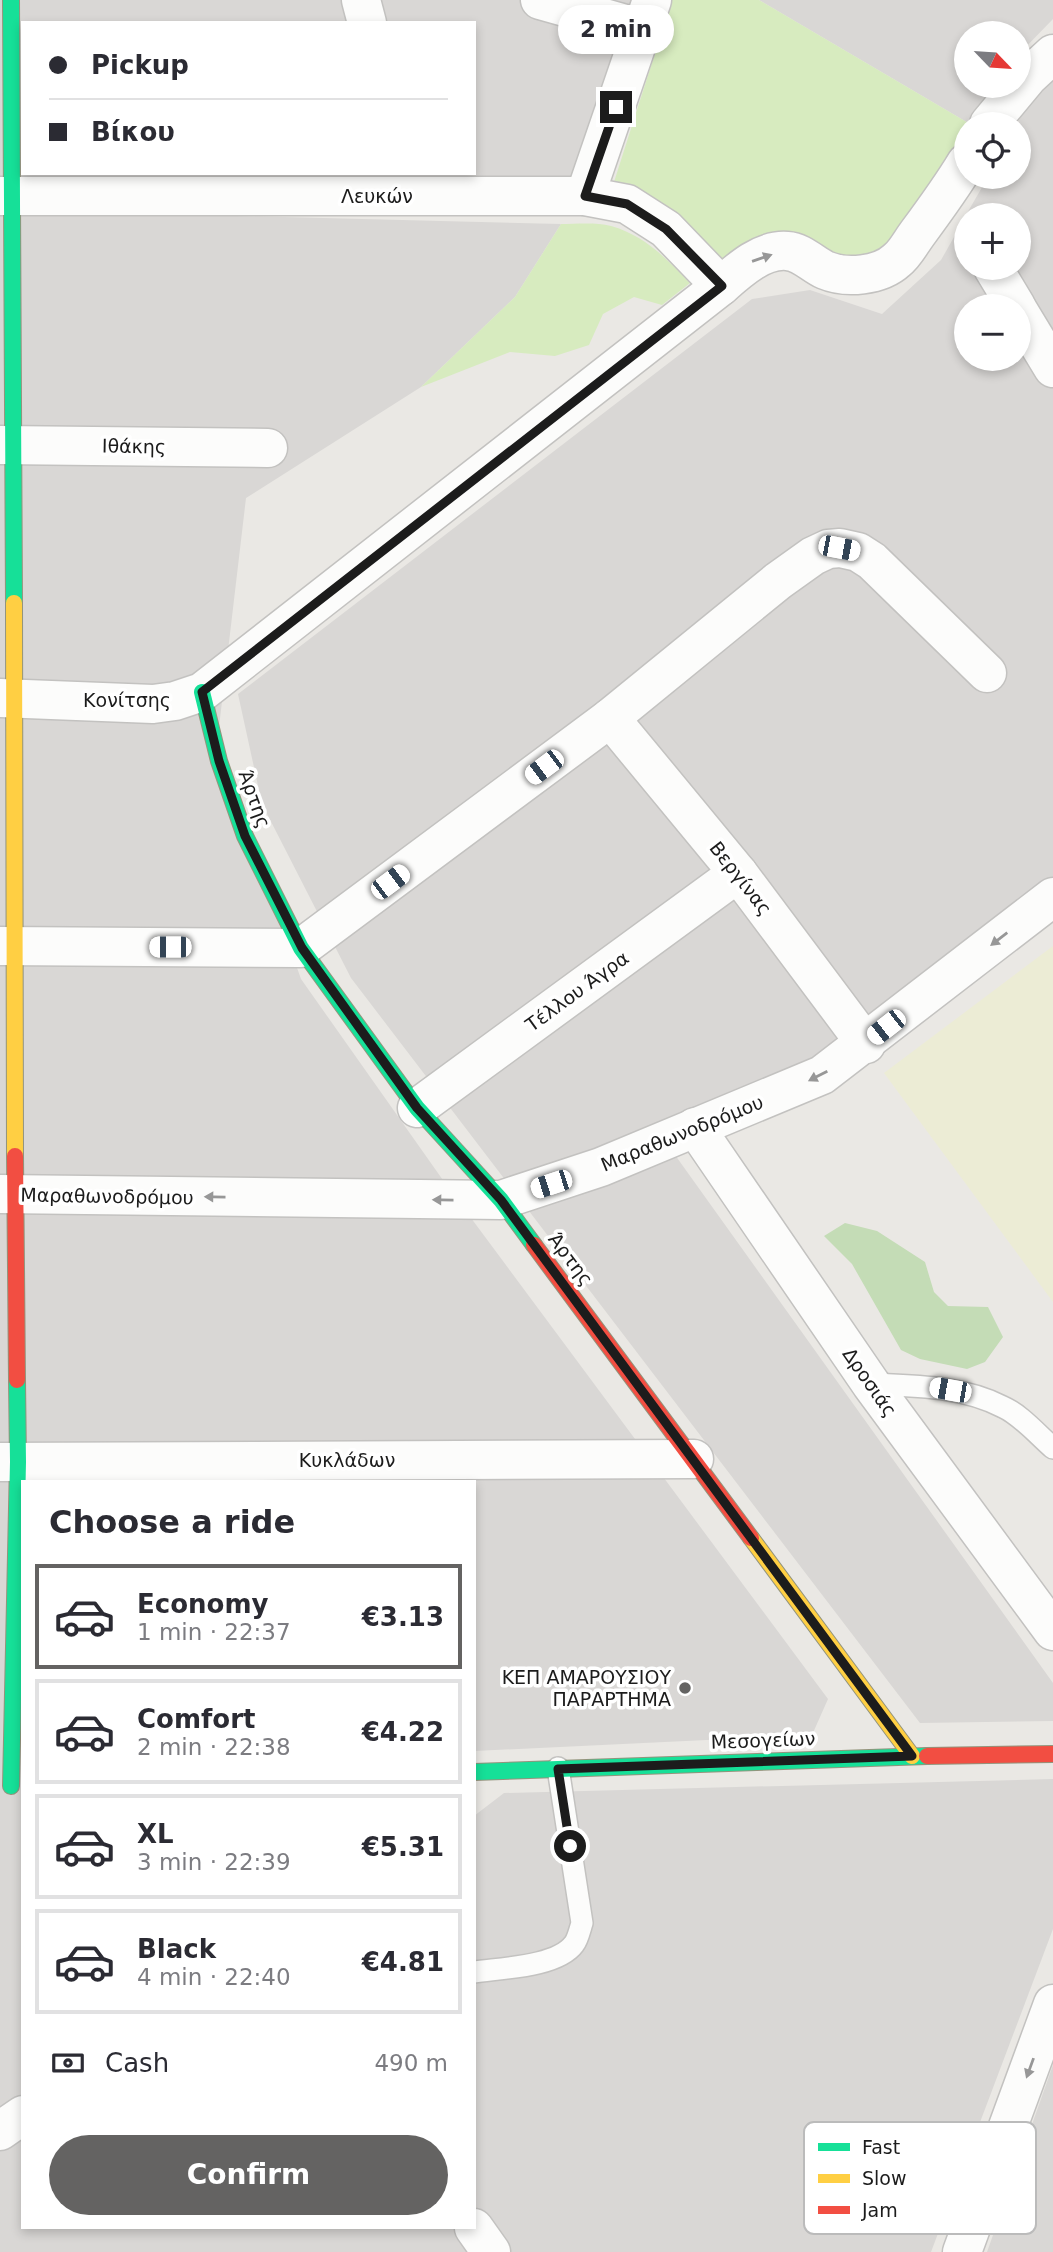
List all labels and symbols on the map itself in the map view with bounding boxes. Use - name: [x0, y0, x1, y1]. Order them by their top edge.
- callout: 2 min: [558, 6, 674, 55]
- north arrow: [954, 21, 1031, 98]
- route end: [600, 91, 632, 123]
- street label: Λευκών: [341, 185, 413, 207]
- one-way arrow: [752, 252, 773, 263]
- street label: Ιθάκης: [102, 434, 166, 458]
- car: [817, 534, 862, 562]
- street label: Κονίτσης: [83, 689, 171, 711]
- car: [521, 746, 568, 788]
- street label: Άρτης: [234, 767, 276, 831]
- street label: Βεργίνας: [705, 837, 777, 919]
- car: [367, 861, 414, 903]
- one-way arrow: [991, 931, 1008, 946]
- car: [150, 937, 192, 958]
- street label: Τέλλου Άγρα: [520, 946, 633, 1036]
- car: [863, 1006, 910, 1048]
- one-way arrow: [808, 1070, 828, 1081]
- street label: Μαραθωνοδρόμου: [598, 1090, 766, 1176]
- car: [528, 1168, 575, 1200]
- street label: Μαραθωνοδρόμου: [20, 1183, 194, 1209]
- one-way arrow: [204, 1191, 226, 1203]
- one-way arrow: [432, 1194, 454, 1206]
- street label: Άρτης: [544, 1228, 598, 1290]
- street label: Δροσιάς: [838, 1343, 902, 1421]
- car: [928, 1376, 973, 1404]
- street label: Κυκλάδων: [299, 1449, 395, 1471]
- place label: ΚΕΠ ΑΜΑΡΟΥΣΙΟΥ ΠΑΡΑΡΤΗΜΑ: [502, 1666, 671, 1710]
- marker: ΚΕΠ ΑΜΑΡΟΥΣΙΟΥ ΠΑΡΑΡΤΗΜΑ: [677, 1680, 693, 1696]
- street label: Μεσογείων: [710, 1727, 816, 1753]
- route start: [554, 1830, 586, 1862]
- one-way arrow: [1024, 2058, 1035, 2079]
- legend: [804, 2122, 1036, 2234]
- text: Fast: [862, 2136, 900, 2158]
- text: Slow: [862, 2167, 907, 2189]
- text: Jam: [861, 2199, 898, 2221]

